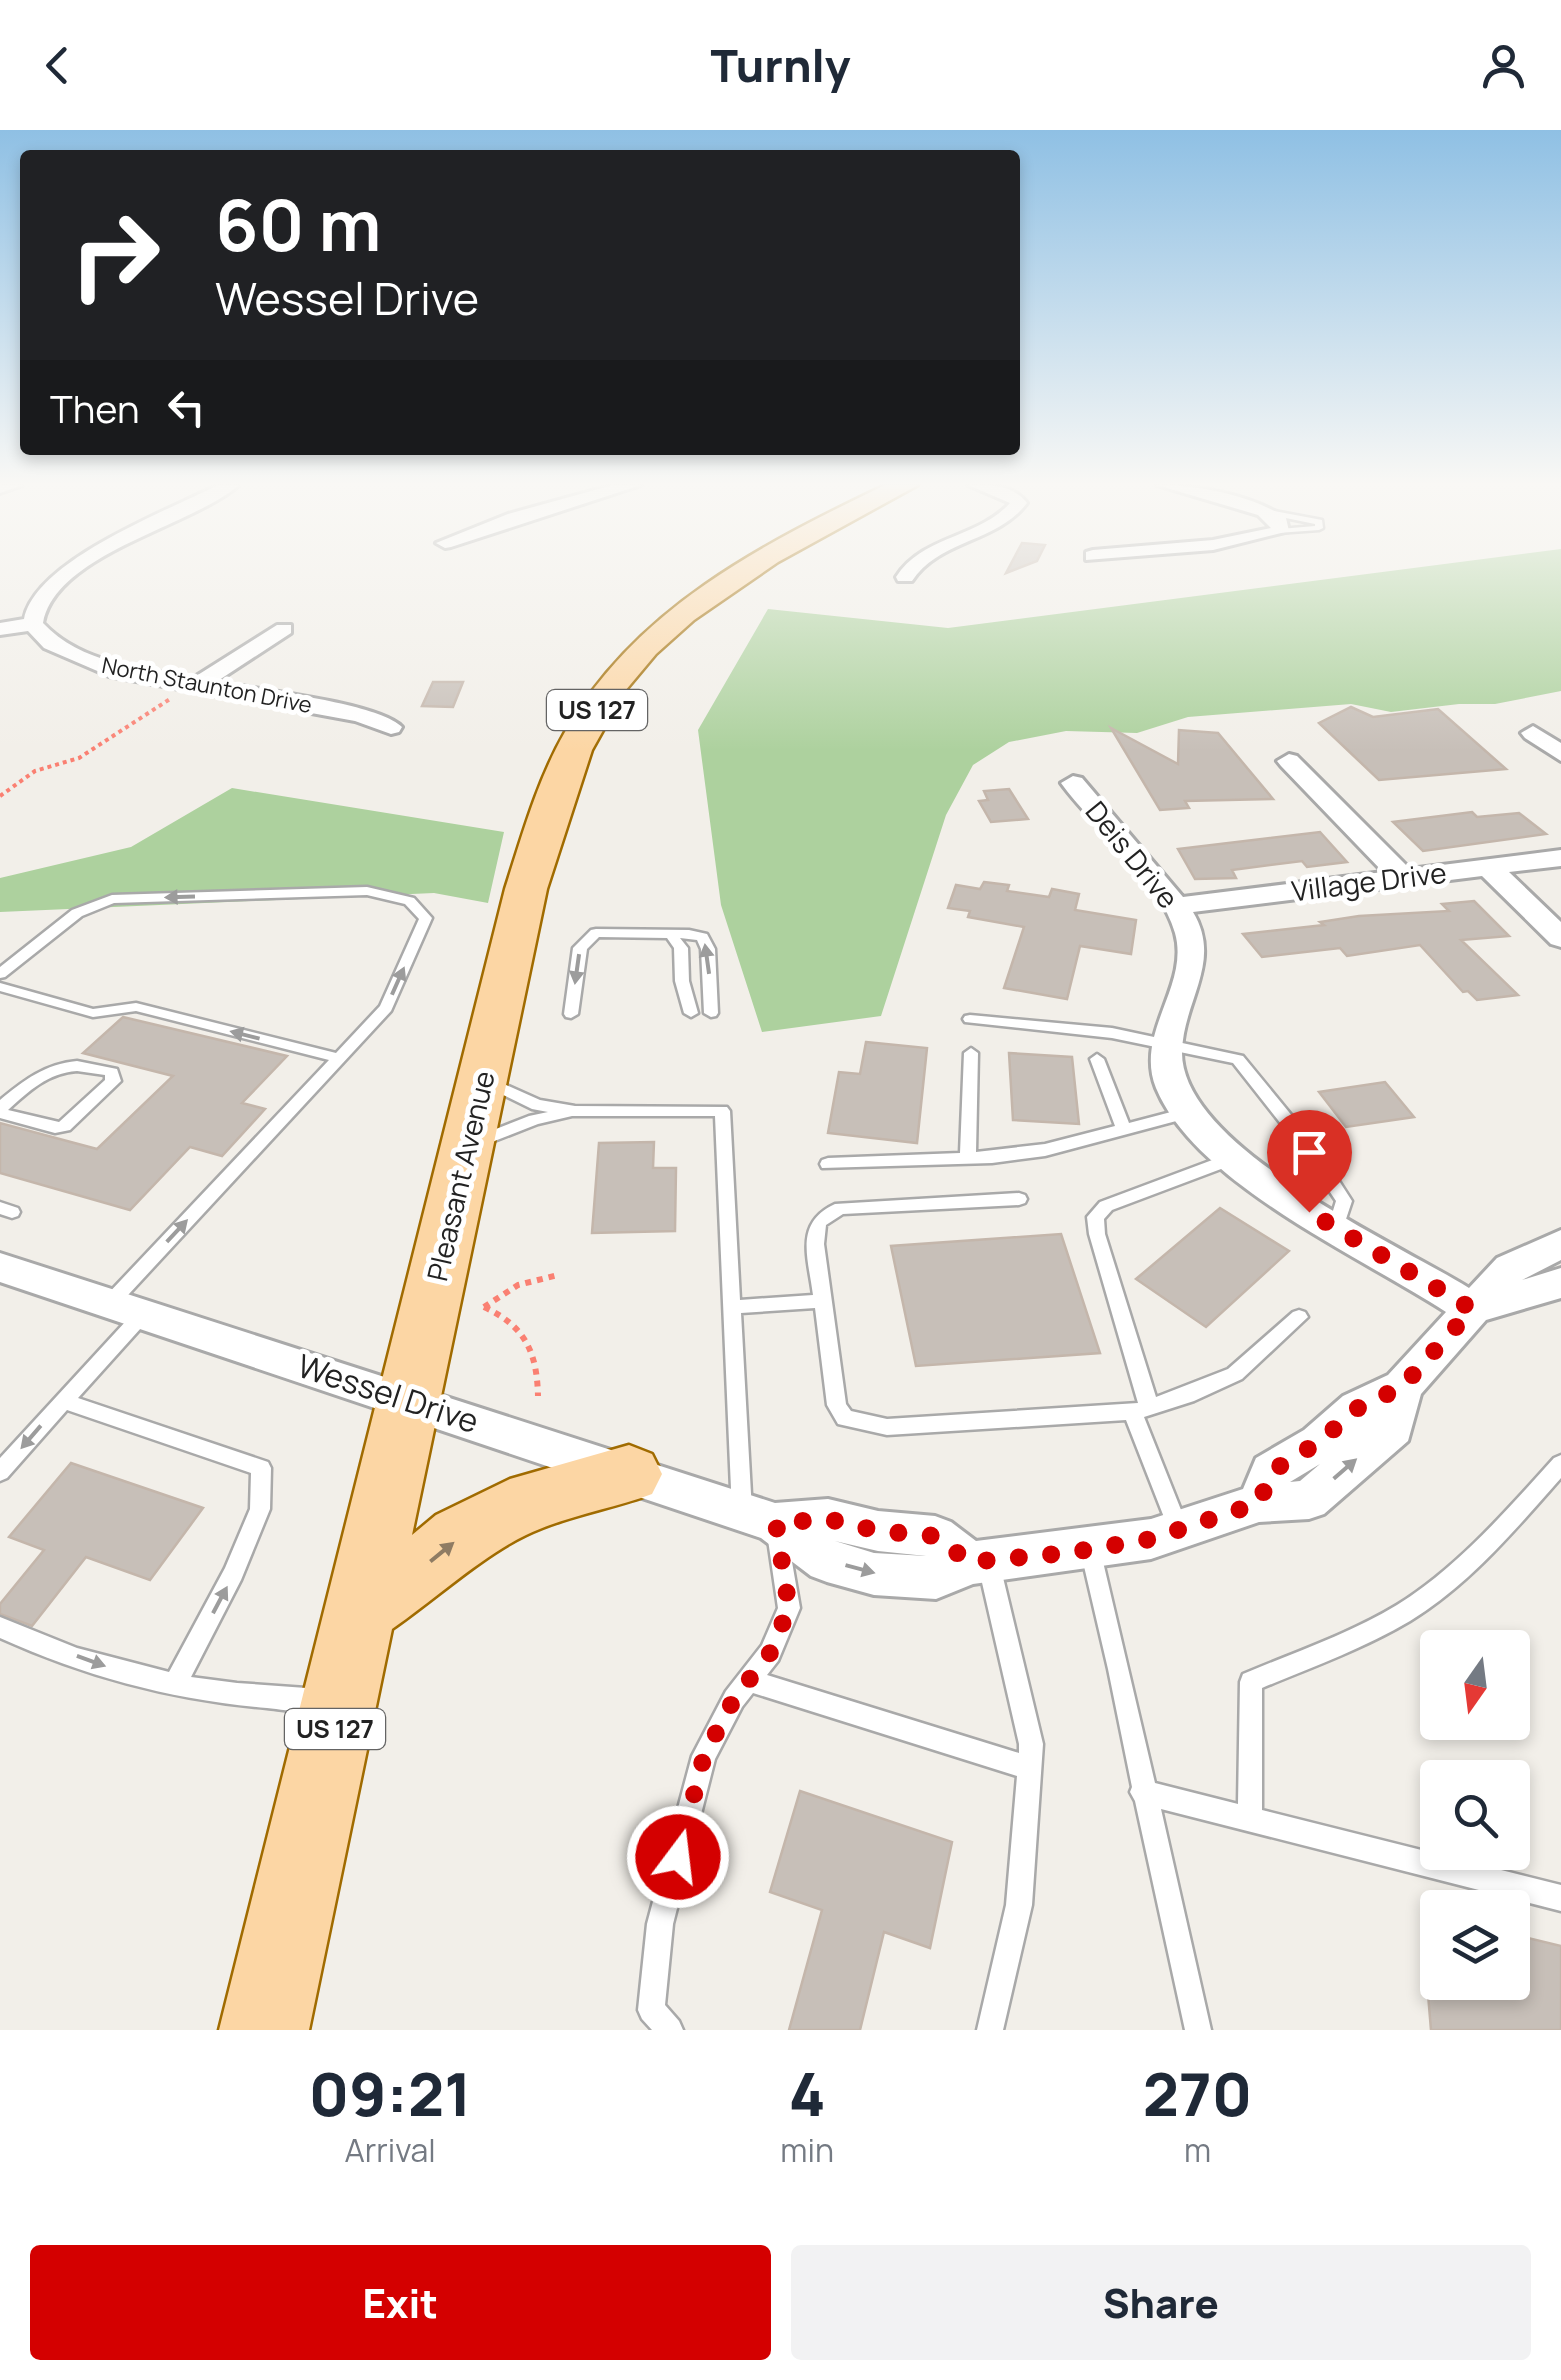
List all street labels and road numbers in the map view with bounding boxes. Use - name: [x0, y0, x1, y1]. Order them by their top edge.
- street label: North Staunton Drive: [99, 650, 315, 720]
- road number: US 127: [547, 690, 647, 730]
- street label: Deis Drive: [1078, 793, 1188, 916]
- street label: Village Drive: [1289, 853, 1448, 909]
- street label: Pleasant Avenue: [417, 1067, 503, 1285]
- street label: Wessel Drive: [292, 1343, 484, 1443]
- road number: US 127: [285, 1709, 385, 1749]

